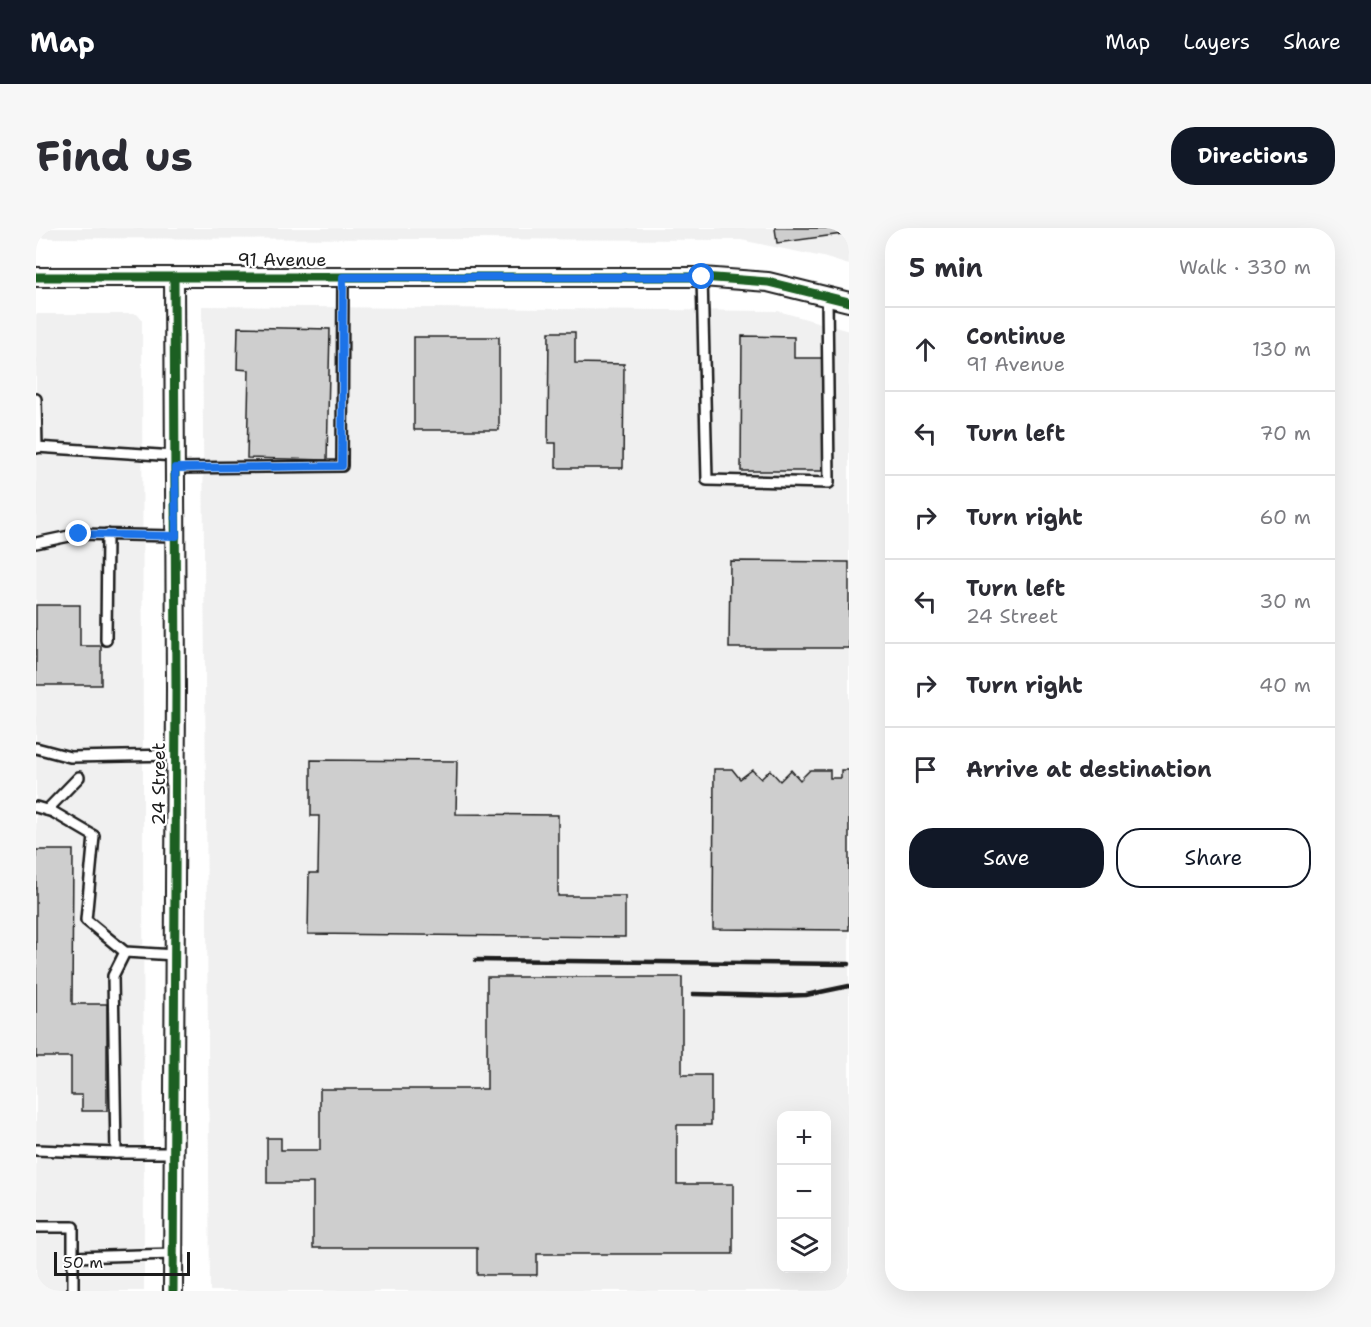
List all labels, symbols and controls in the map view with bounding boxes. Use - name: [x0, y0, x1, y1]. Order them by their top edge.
- text: Map: [30, 23, 95, 61]
- text: Map: [1105, 28, 1150, 56]
- text: Layers: [1183, 28, 1250, 56]
- text: Share: [1283, 28, 1341, 56]
- button: Directions: [1171, 127, 1335, 185]
- text: Find us: [36, 128, 193, 184]
- street label: 91 Avenue: [237, 248, 327, 272]
- text: 5 min: [909, 250, 983, 285]
- text: Walk · 330 m: [1179, 254, 1311, 280]
- route start: [688, 263, 714, 289]
- text: Continue: [966, 322, 1066, 351]
- icon: ahead: [909, 333, 942, 366]
- text: 130 m: [1252, 336, 1311, 362]
- text: 91 Avenue: [966, 351, 1065, 377]
- icon: left: [909, 417, 942, 450]
- text: Turn left: [966, 419, 1065, 448]
- text: 70 m: [1259, 420, 1311, 446]
- icon: right: [909, 501, 942, 534]
- text: Turn right: [966, 503, 1083, 532]
- text: 60 m: [1259, 504, 1311, 530]
- route end: [65, 520, 91, 546]
- text: Turn left: [966, 574, 1065, 603]
- icon: left: [909, 585, 942, 618]
- text: 30 m: [1259, 588, 1311, 614]
- text: 24 Street: [966, 603, 1058, 629]
- icon: right: [909, 669, 942, 702]
- text: Turn right: [966, 671, 1083, 700]
- text: 40 m: [1259, 672, 1311, 698]
- street label: 24 Street: [147, 742, 171, 826]
- icon: arrive: [909, 753, 942, 786]
- text: Arrive at destination: [966, 755, 1212, 784]
- button: Save: [909, 828, 1104, 888]
- button: Share: [1116, 828, 1311, 888]
- map controls: [777, 1111, 831, 1273]
- button: +: [777, 1111, 831, 1165]
- button: −: [777, 1165, 831, 1219]
- button: layers: [777, 1219, 831, 1273]
- scale bar: [54, 1249, 190, 1276]
- text: 50 m: [63, 1252, 103, 1273]

